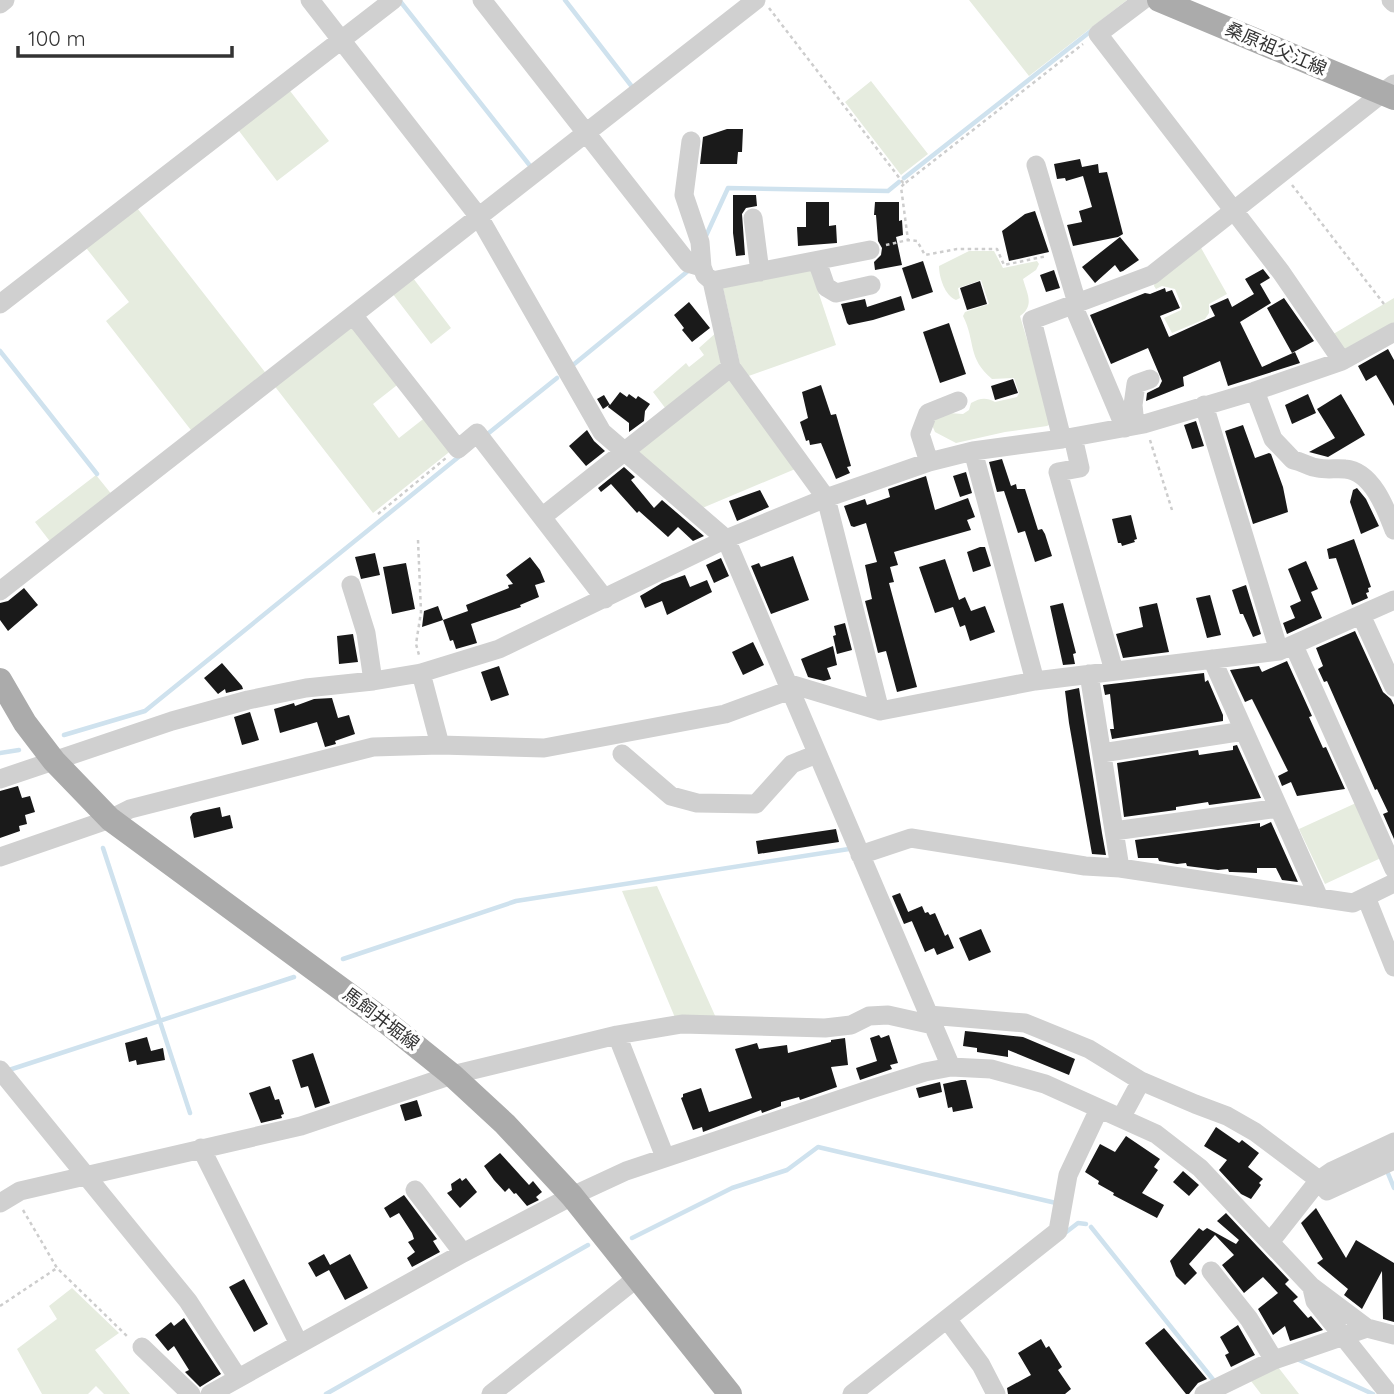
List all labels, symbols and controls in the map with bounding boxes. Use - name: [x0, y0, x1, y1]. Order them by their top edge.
- scale bar: [18, 14, 231, 58]
- street label: 桑原祖父江線: [1222, 17, 1330, 80]
- text: 100 m: [28, 25, 86, 51]
- street label: 馬飼井堀線: [338, 982, 424, 1055]

